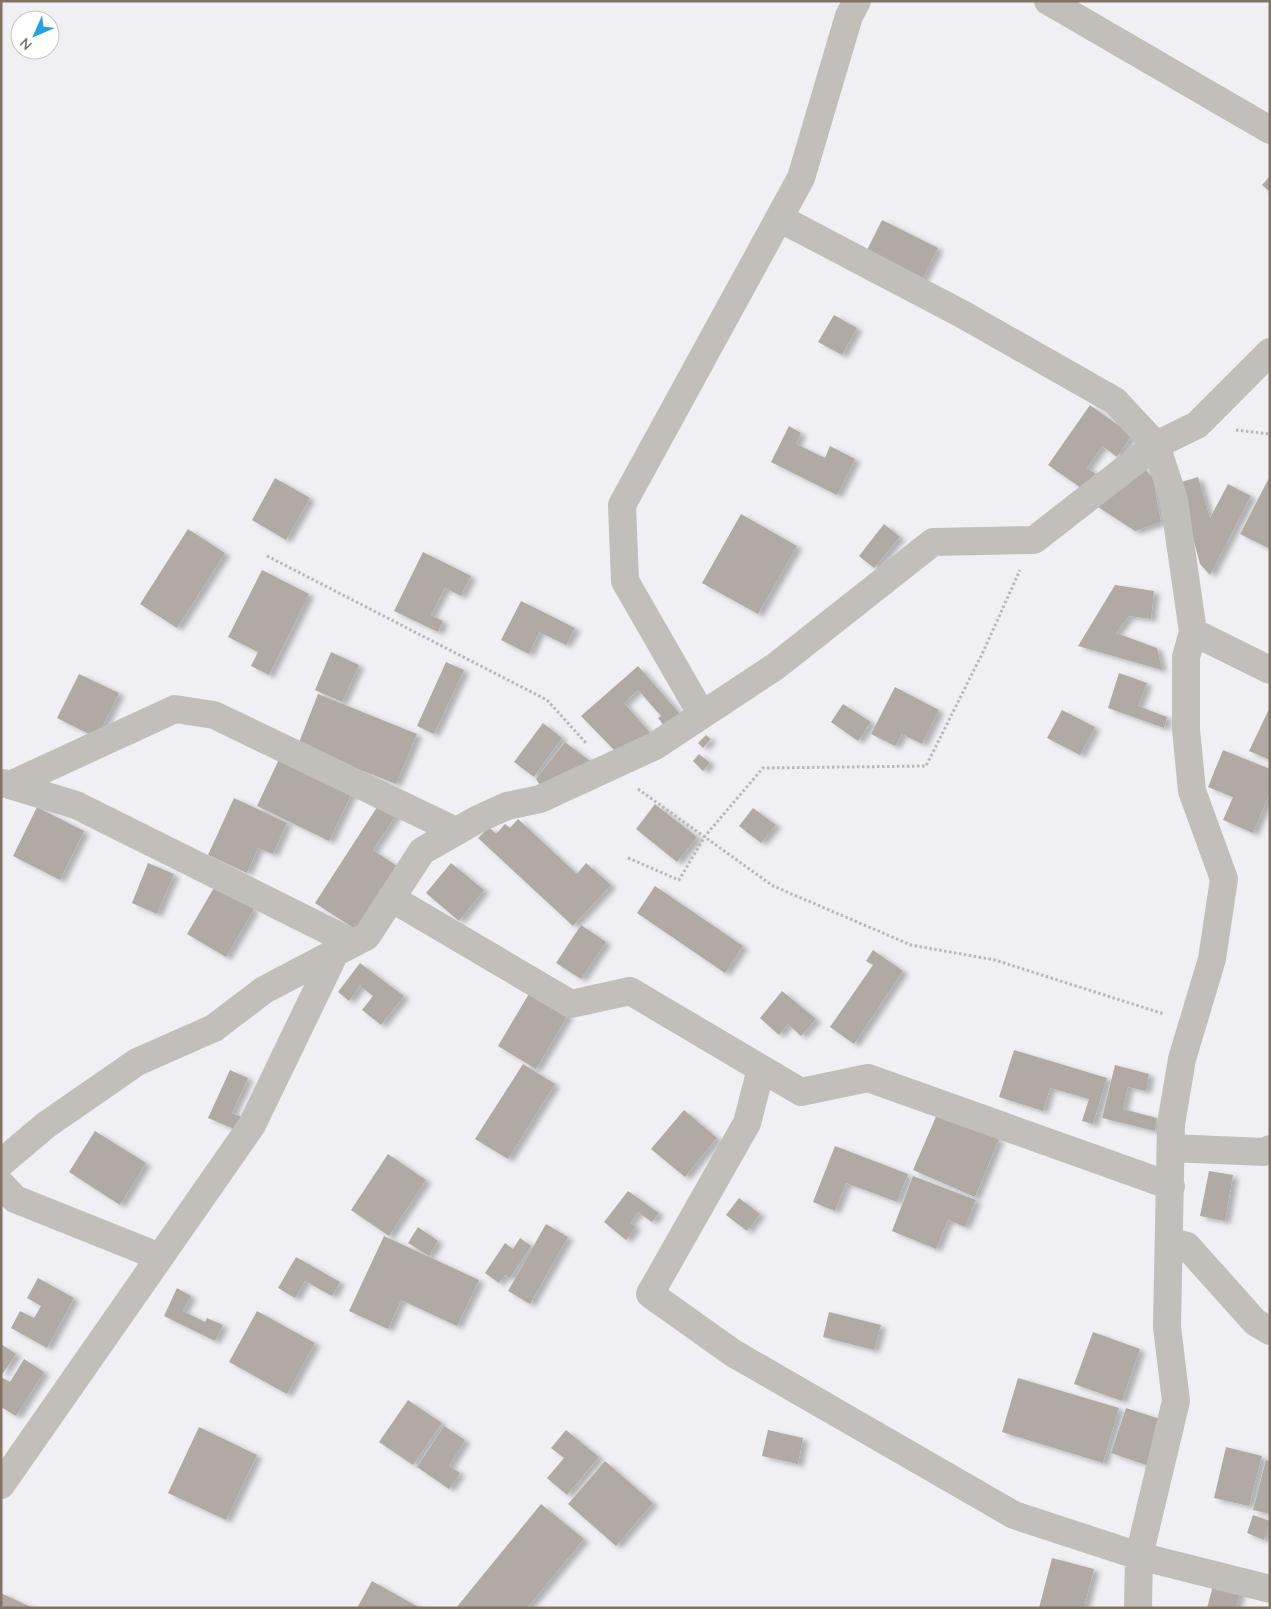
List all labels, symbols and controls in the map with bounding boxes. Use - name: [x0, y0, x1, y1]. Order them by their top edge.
- north arrow: [10, 10, 60, 60]
- text: N: [16, 34, 36, 54]

